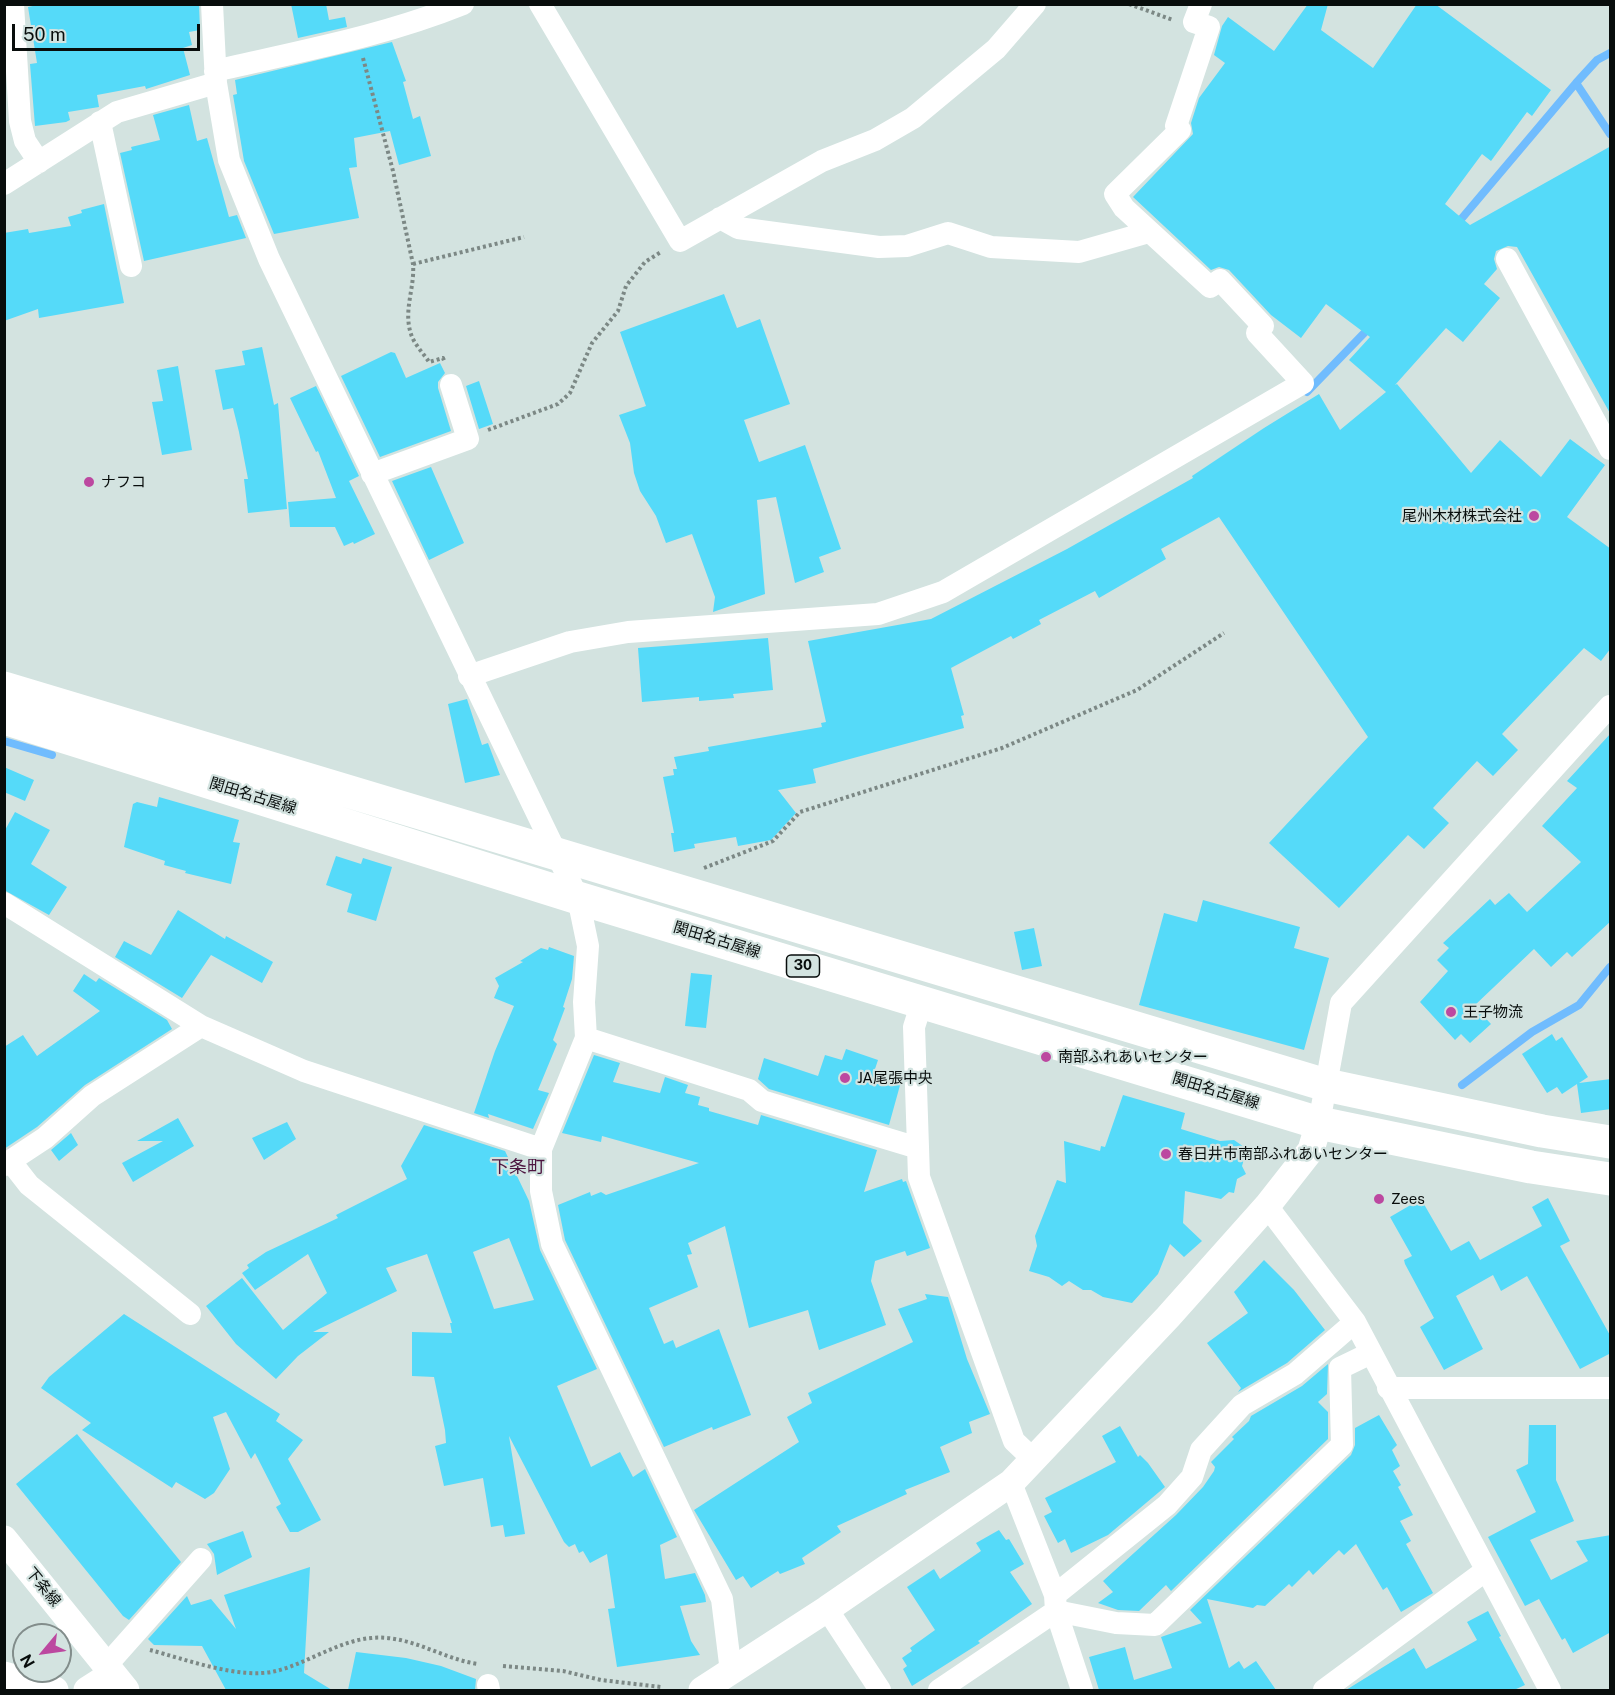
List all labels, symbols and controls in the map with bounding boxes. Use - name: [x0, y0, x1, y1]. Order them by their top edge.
- scale bar: [15, 12, 202, 50]
- text: 50 m: [23, 24, 66, 45]
- place label: ナフコ: [101, 473, 146, 491]
- marker: ナフコ: [82, 475, 96, 489]
- place label: 尾州木材株式会社: [1402, 507, 1522, 525]
- marker: 尾州木材株式会社: [1527, 509, 1541, 523]
- street label: 関田名古屋線: [207, 774, 299, 818]
- street label: 関田名古屋線: [671, 918, 763, 962]
- road number: 30: [786, 955, 820, 977]
- place label: 王子物流: [1463, 1003, 1523, 1021]
- marker: 王子物流: [1444, 1005, 1458, 1019]
- place label: 南部ふれあいセンター: [1058, 1048, 1208, 1066]
- marker: 南部ふれあいセンター: [1039, 1050, 1053, 1064]
- place label: JA尾張中央: [857, 1069, 933, 1087]
- street label: 関田名古屋線: [1170, 1069, 1262, 1113]
- marker: JA尾張中央: [838, 1071, 852, 1085]
- place label: 春日井市南部ふれあいセンター: [1178, 1145, 1388, 1163]
- marker: 春日井市南部ふれあいセンター: [1159, 1147, 1173, 1161]
- district label: 下条町: [491, 1156, 545, 1178]
- place label: Zees: [1391, 1190, 1425, 1208]
- marker: Zees: [1372, 1192, 1386, 1206]
- street label: 下条線: [22, 1564, 64, 1610]
- north arrow: [12, 1623, 72, 1683]
- text: N: [16, 1651, 39, 1671]

